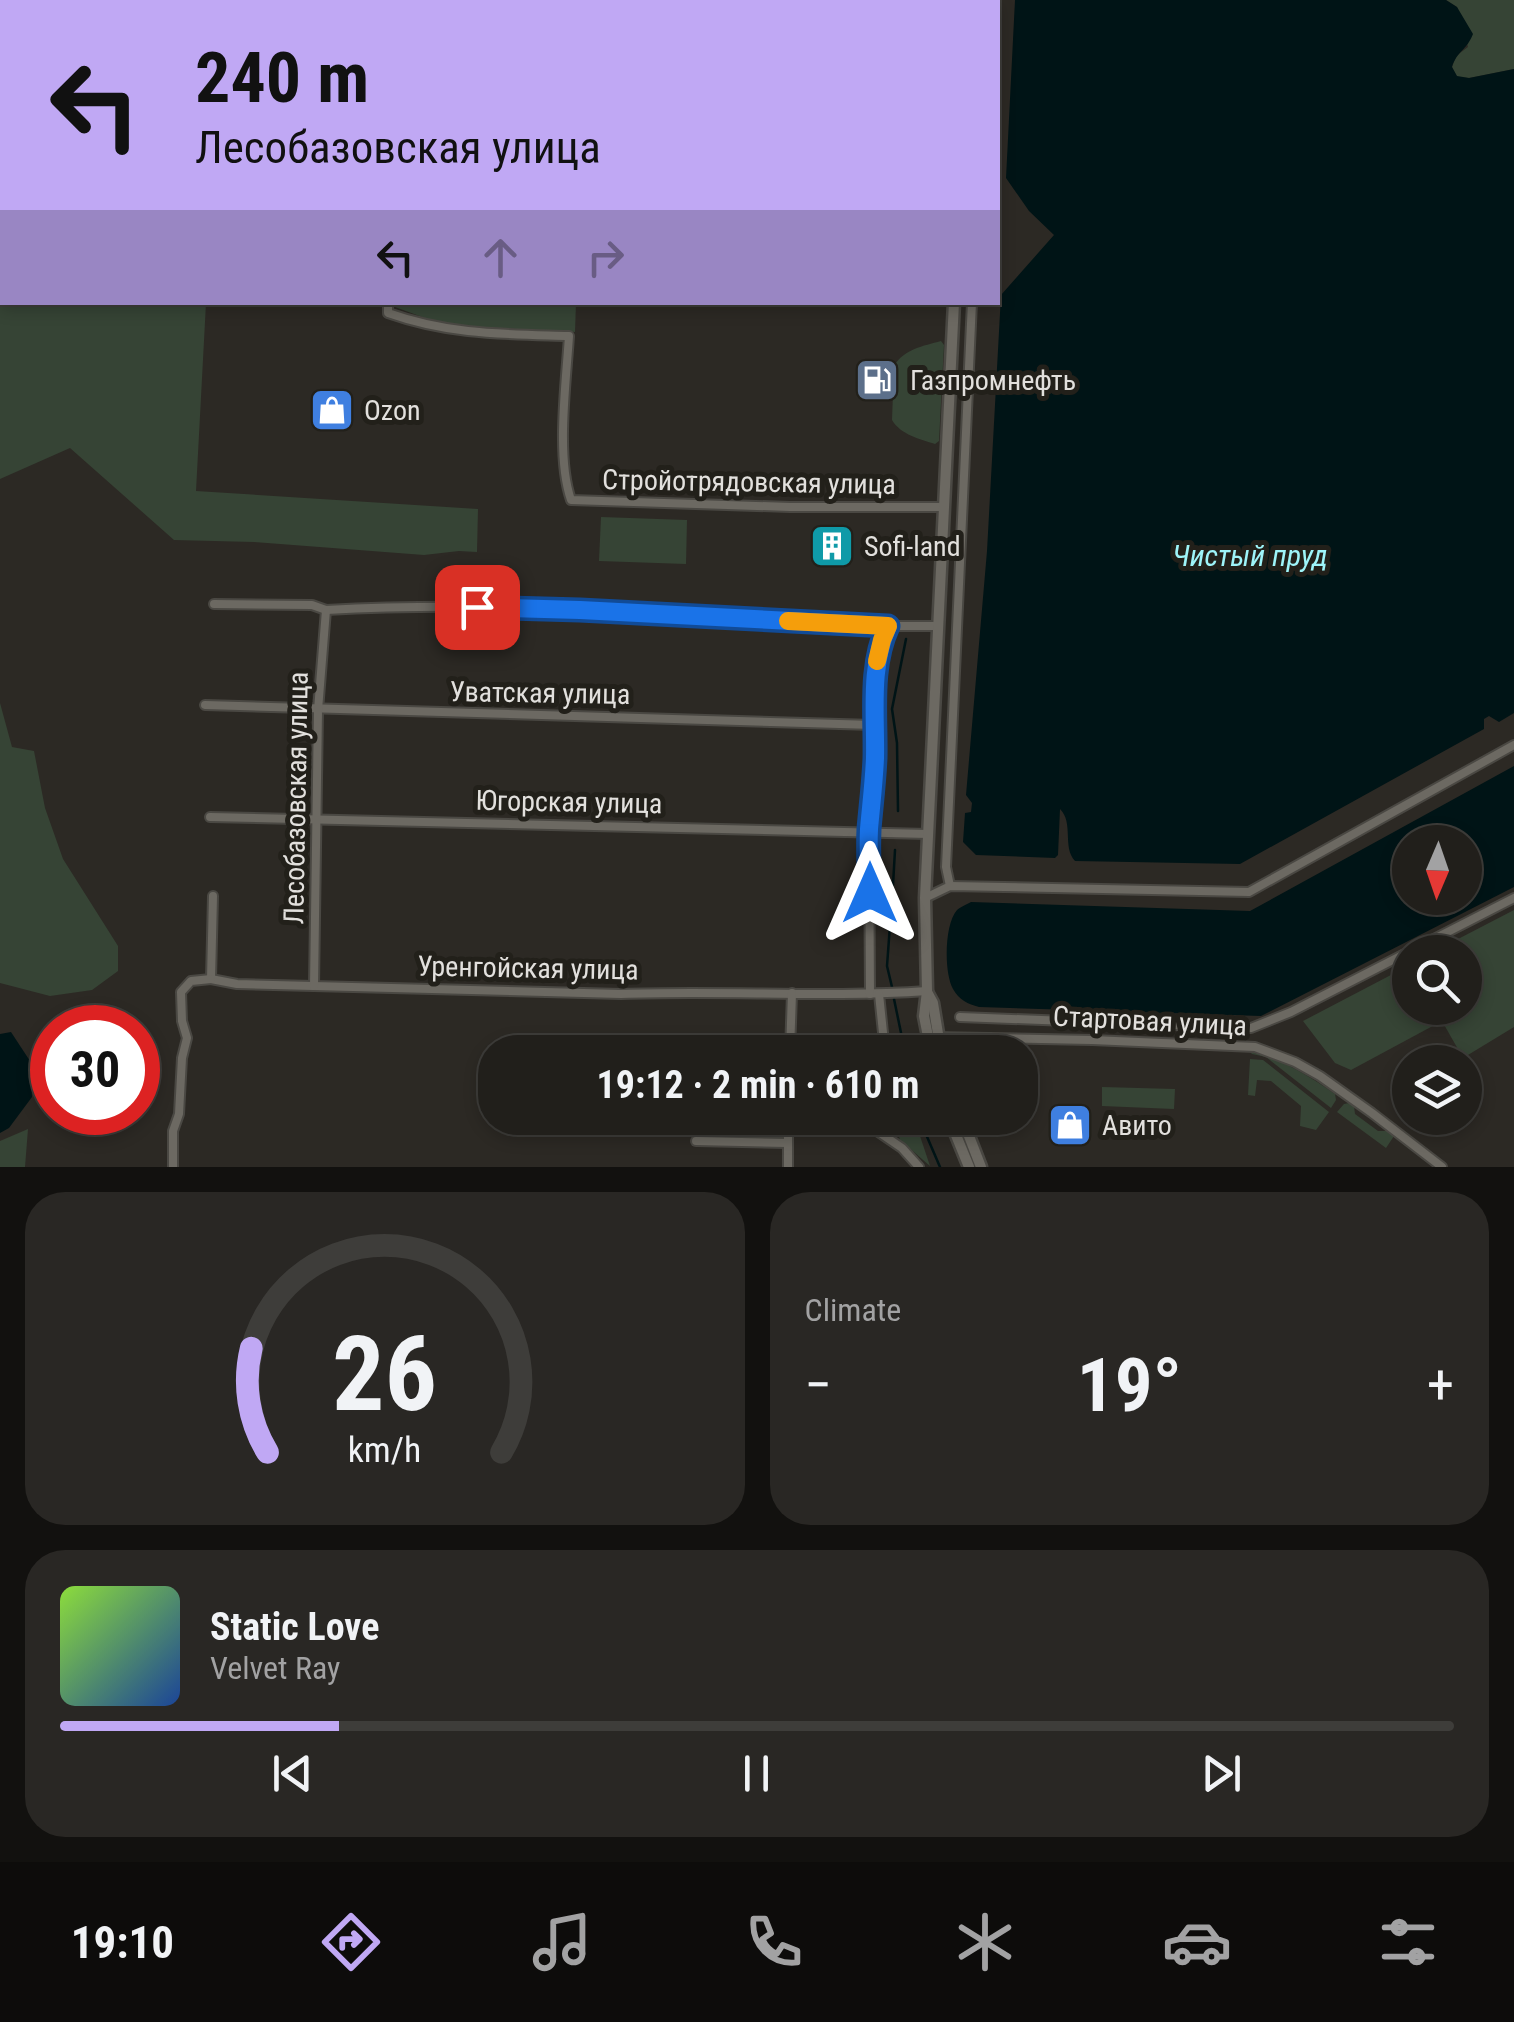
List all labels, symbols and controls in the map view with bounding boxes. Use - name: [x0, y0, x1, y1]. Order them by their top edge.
- text: 240 m: [195, 37, 369, 119]
- icon: left: [30, 40, 160, 170]
- text: Лесобазовская улица: [195, 121, 601, 174]
- icon: left: [368, 230, 423, 285]
- icon: ahead: [473, 230, 528, 285]
- icon: right: [578, 230, 633, 285]
- fuel station icon: Газпромнефть: [854, 357, 900, 403]
- place label: Газпромнефть: [910, 364, 1076, 397]
- shop icon: Ozon: [309, 387, 355, 433]
- place label: Ozon: [364, 394, 421, 427]
- street label: Стройотрядовская улица: [602, 463, 896, 501]
- building icon: Sofi-land: [809, 523, 855, 569]
- place label: Sofi-land: [864, 530, 961, 563]
- water label: Чистый пруд: [1172, 538, 1328, 573]
- pin: [435, 565, 520, 650]
- icon: arrive: [450, 580, 505, 635]
- street label: Лесобазовская улица: [277, 671, 315, 925]
- street label: Уватская улица: [449, 675, 631, 711]
- street label: Югорская улица: [475, 784, 663, 820]
- north arrow: [1392, 825, 1482, 915]
- map controls: [1392, 825, 1482, 1135]
- position arrow: [818, 841, 922, 945]
- button: search: [1392, 935, 1482, 1025]
- street label: Уренгойская улица: [417, 950, 639, 986]
- street label: Стартовая улица: [1052, 999, 1248, 1043]
- speed limit sign: 30: [30, 1005, 160, 1135]
- button: layers: [1392, 1045, 1482, 1135]
- text: 19:12 · 2 min · 610 m: [597, 1063, 919, 1107]
- shop icon: Авито: [1047, 1102, 1093, 1148]
- place label: Авито: [1102, 1109, 1172, 1142]
- text: Climate: [805, 1291, 901, 1329]
- text: 26: [332, 1314, 437, 1435]
- text: 19°: [1077, 1341, 1182, 1429]
- text: −: [805, 1353, 832, 1417]
- text: +: [1427, 1353, 1454, 1417]
- text: km/h: [348, 1429, 422, 1471]
- text: Static Love: [210, 1605, 379, 1649]
- text: Velvet Ray: [210, 1649, 340, 1687]
- icon: previous: [265, 1746, 320, 1801]
- icon: pause: [729, 1746, 784, 1801]
- icon: next: [1194, 1746, 1249, 1801]
- icon: directions: [316, 1907, 386, 1977]
- icon: music: [527, 1907, 597, 1977]
- icon: phone: [739, 1907, 809, 1977]
- icon: climate: [950, 1907, 1020, 1977]
- icon: car: [1162, 1907, 1232, 1977]
- icon: filters: [1373, 1907, 1443, 1977]
- text: 19:10: [71, 1916, 174, 1969]

